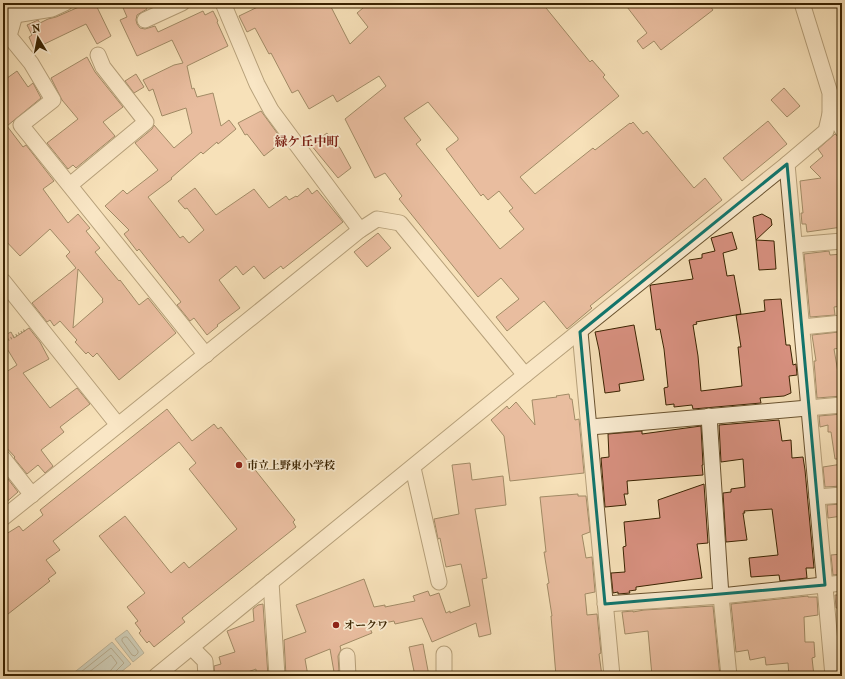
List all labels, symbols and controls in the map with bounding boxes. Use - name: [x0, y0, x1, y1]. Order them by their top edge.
- north arrow: [18, 18, 58, 58]
- text: N: [31, 21, 42, 36]
- district label: 緑ケ丘中町: [274, 134, 340, 149]
- place label: 市立上野東小学校: [247, 459, 335, 472]
- marker: 市立上野東小学校: [234, 460, 244, 470]
- place label: オークワ: [344, 619, 388, 632]
- marker: オークワ: [331, 620, 341, 630]

